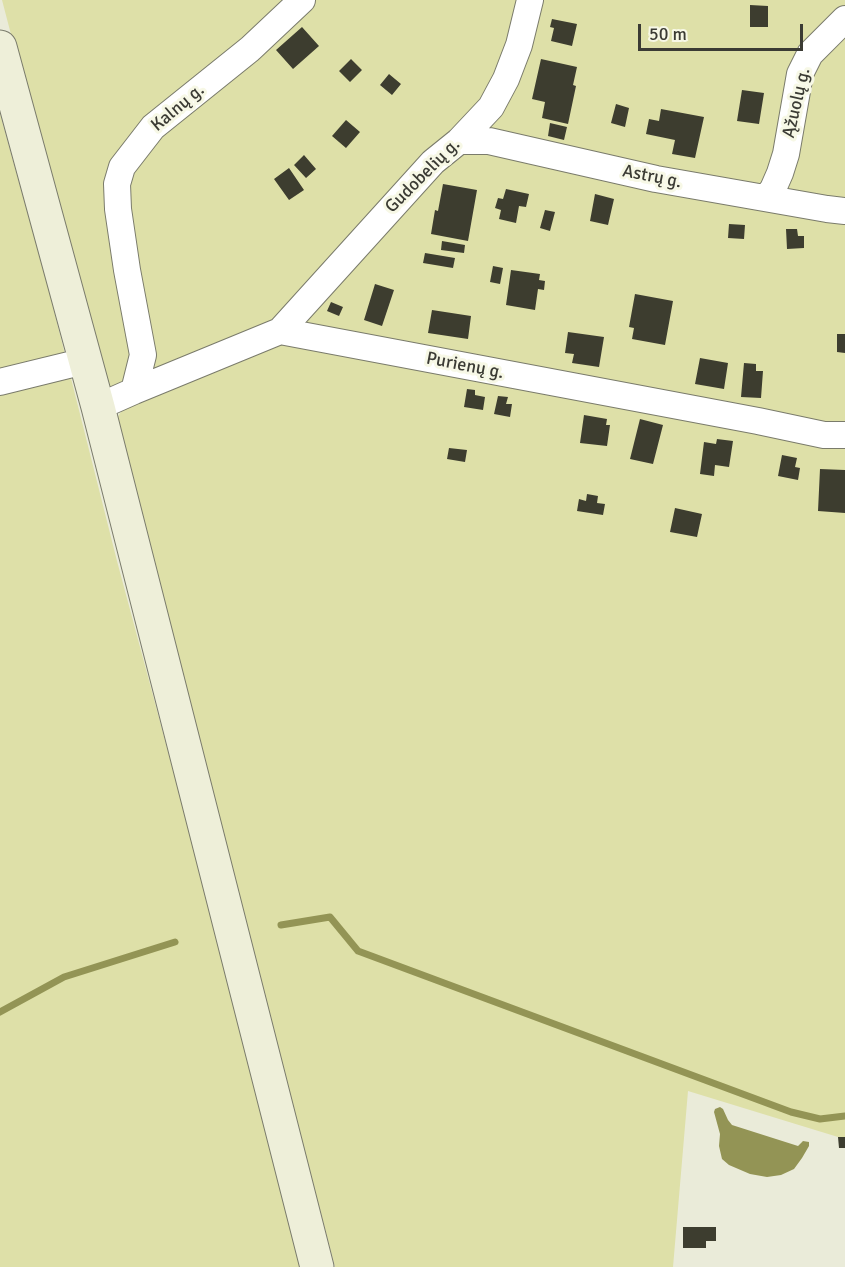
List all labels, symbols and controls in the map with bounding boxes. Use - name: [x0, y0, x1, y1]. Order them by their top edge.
- scale bar: [641, 12, 806, 50]
- text: 50 m: [649, 23, 687, 45]
- street label: Ąžuolų g.: [778, 66, 816, 140]
- street label: Kalnų g.: [147, 79, 209, 137]
- street label: Gudobelių g.: [381, 134, 465, 218]
- street label: Astrų g.: [621, 161, 683, 193]
- street label: Purienų g.: [424, 348, 506, 384]

